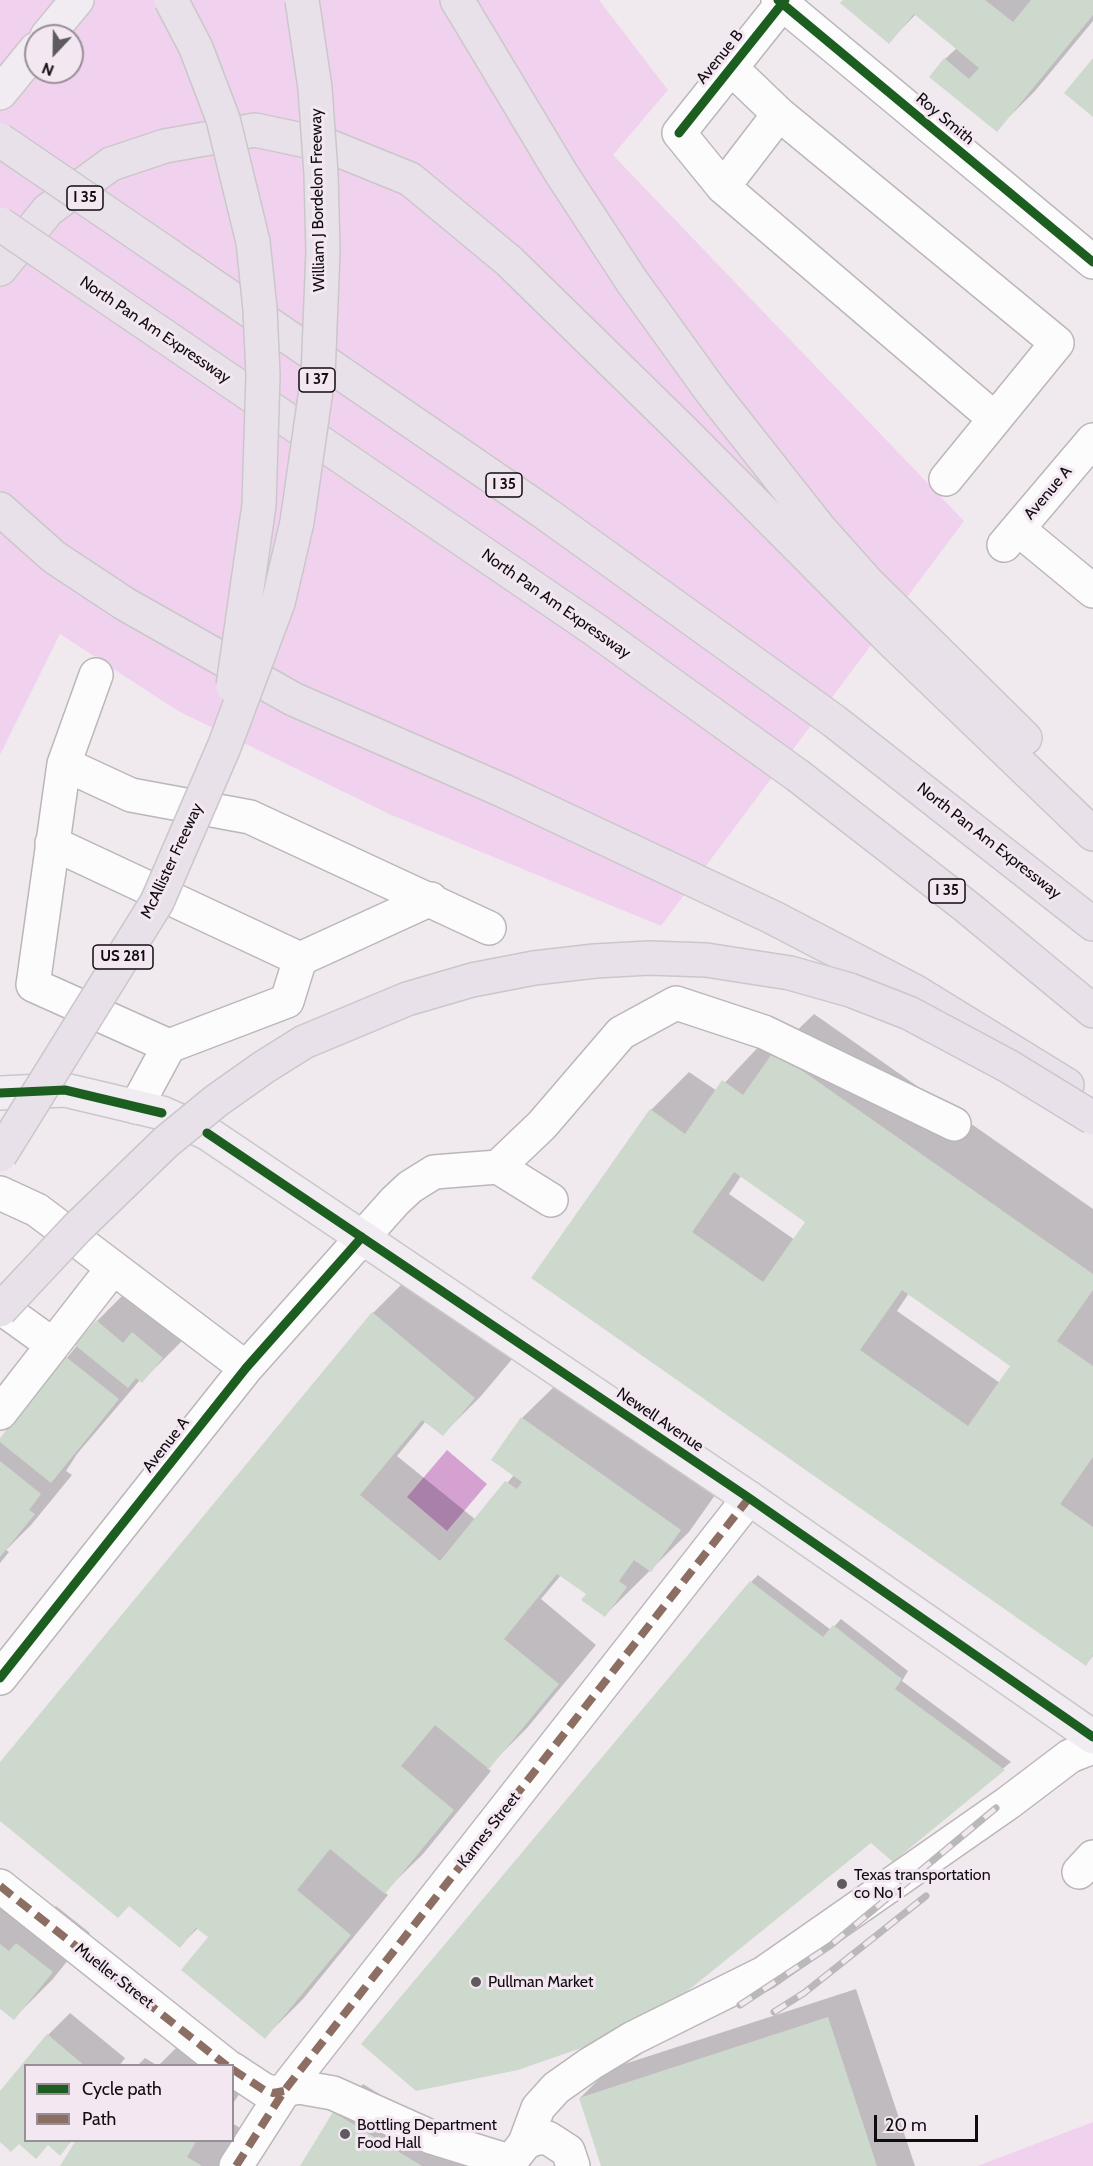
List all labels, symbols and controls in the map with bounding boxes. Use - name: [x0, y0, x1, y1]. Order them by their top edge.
- north arrow: [24, 24, 84, 84]
- street label: Avenue B: [692, 26, 748, 88]
- text: N: [39, 58, 57, 80]
- street label: Roy Smith: [912, 89, 978, 149]
- street label: William J Bordelon Freeway: [307, 108, 329, 292]
- road number: I 35: [67, 186, 103, 210]
- street label: North Pan Am Expressway: [76, 272, 234, 388]
- road number: I 37: [299, 368, 335, 392]
- street label: Avenue A: [1020, 462, 1076, 524]
- road number: I 35: [486, 473, 522, 497]
- street label: North Pan Am Expressway: [478, 545, 634, 663]
- street label: North Pan Am Expressway: [913, 779, 1065, 903]
- street label: McAllister Freeway: [137, 800, 207, 922]
- road number: I 35: [929, 879, 965, 903]
- road number: US 281: [93, 945, 153, 969]
- street label: Newell Avenue: [613, 1384, 707, 1456]
- street label: Avenue A: [139, 1414, 193, 1476]
- street label: Karnes Street: [454, 1789, 524, 1871]
- place label: Texas transportation co No 1: [854, 1865, 991, 1903]
- marker: Texas transportation co No 1: [835, 1877, 849, 1891]
- street label: Mueller Street: [71, 1939, 157, 2013]
- place label: Pullman Market: [488, 1972, 593, 1992]
- marker: Pullman Market: [469, 1975, 483, 1989]
- legend: [24, 2064, 234, 2142]
- text: Cycle path: [82, 2078, 162, 2100]
- scale bar: [877, 2103, 980, 2141]
- text: Path: [82, 2108, 116, 2130]
- text: 20 m: [885, 2114, 927, 2136]
- place label: Bottling Department Food Hall: [357, 2115, 497, 2153]
- marker: Bottling Department Food Hall: [338, 2127, 352, 2141]

